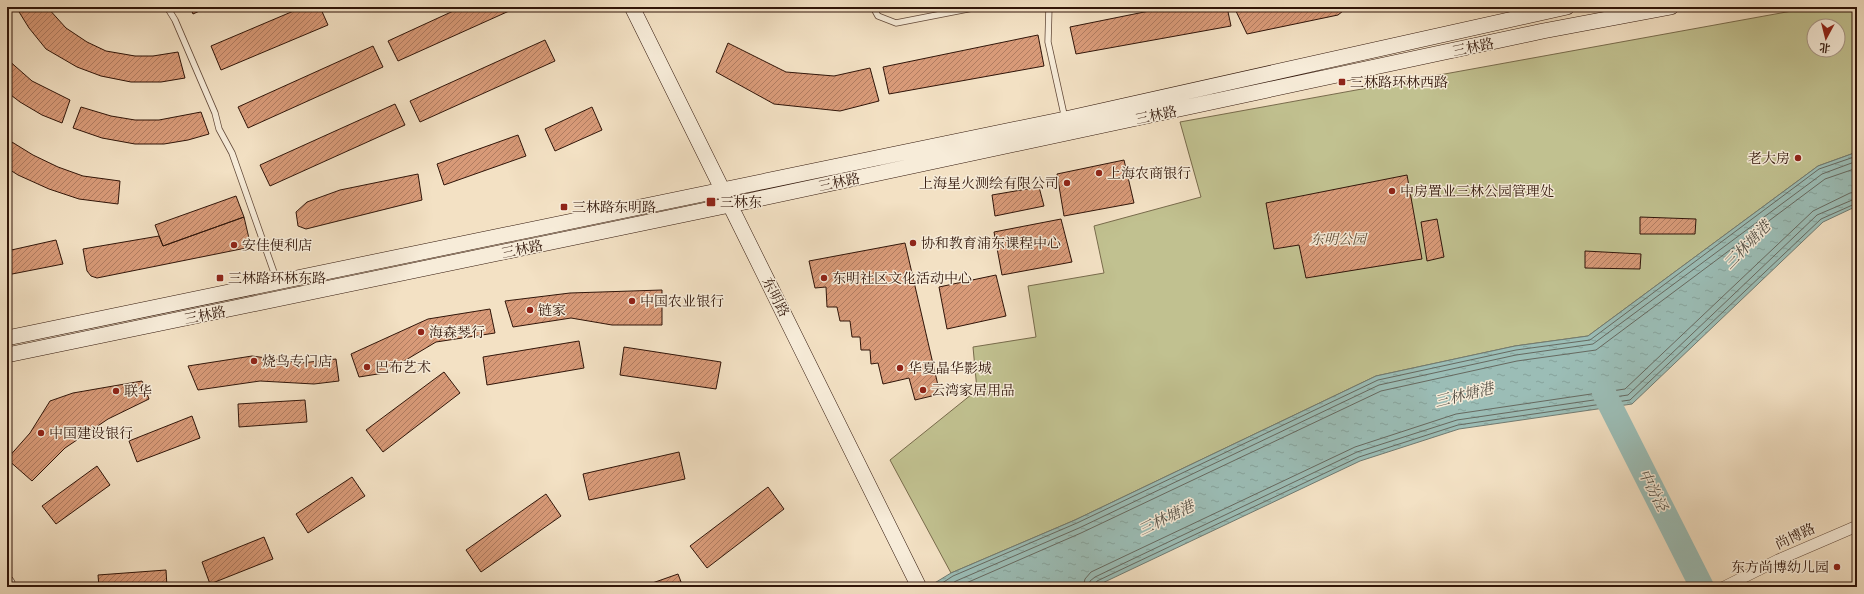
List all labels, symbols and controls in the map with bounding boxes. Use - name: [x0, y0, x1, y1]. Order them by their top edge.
- north arrow: [1806, 18, 1846, 58]
- street label: 三林路: [1451, 35, 1495, 60]
- text: 北: [1819, 40, 1831, 55]
- place label: 三林路环林西路: [1350, 74, 1448, 91]
- marker: 三林路环林西路: [1337, 77, 1347, 87]
- street label: 三林路: [1134, 103, 1178, 128]
- place label: 老大房: [1748, 150, 1790, 167]
- marker: 老大房: [1793, 153, 1803, 163]
- place label: 上海农商银行: [1107, 165, 1191, 182]
- marker: 上海农商银行: [1094, 168, 1104, 178]
- street label: 三林路: [817, 170, 861, 195]
- place label: 上海星火测绘有限公司: [919, 175, 1059, 192]
- marker: 上海星火测绘有限公司: [1062, 178, 1072, 188]
- place label: 中房置业三林公园管理处: [1400, 183, 1554, 200]
- marker: 中房置业三林公园管理处: [1387, 186, 1397, 196]
- place label: 三林东: [720, 194, 762, 211]
- marker: 三林东: [705, 196, 717, 208]
- place label: 三林路东明路: [572, 199, 656, 216]
- marker: 三林路东明路: [559, 202, 569, 212]
- water label: 三林塘港: [1720, 216, 1776, 273]
- park label: 东明公园: [1310, 231, 1368, 248]
- place label: 协和教育浦东课程中心: [921, 235, 1061, 252]
- place label: 安佳便利店: [242, 237, 312, 254]
- street label: 三林路: [500, 237, 544, 262]
- marker: 协和教育浦东课程中心: [908, 238, 918, 248]
- marker: 安佳便利店: [229, 240, 239, 250]
- place label: 三林路环林东路: [228, 270, 326, 287]
- place label: 东明社区文化活动中心: [832, 270, 972, 287]
- marker: 三林路环林东路: [215, 273, 225, 283]
- marker: 东明社区文化活动中心: [819, 273, 829, 283]
- street label: 东明路: [758, 275, 793, 320]
- place label: 中国农业银行: [640, 293, 724, 310]
- marker: 中国农业银行: [627, 296, 637, 306]
- place label: 链家: [538, 302, 566, 319]
- street label: 三林路: [183, 303, 227, 328]
- marker: 链家: [525, 305, 535, 315]
- place label: 海森琴行: [429, 324, 485, 341]
- marker: 海森琴行: [416, 327, 426, 337]
- place label: 烧鸟专门店: [262, 353, 332, 370]
- marker: 烧鸟专门店: [249, 356, 259, 366]
- place label: 巴布艺术: [375, 359, 431, 376]
- place label: 华夏晶华影城: [908, 360, 992, 377]
- marker: 巴布艺术: [362, 362, 372, 372]
- marker: 华夏晶华影城: [895, 363, 905, 373]
- water label: 三林塘港: [1433, 379, 1497, 411]
- place label: 云湾家居用品: [931, 382, 1015, 399]
- place label: 联华: [124, 383, 152, 400]
- marker: 云湾家居用品: [918, 385, 928, 395]
- marker: 联华: [111, 386, 121, 396]
- place label: 中国建设银行: [49, 425, 133, 442]
- marker: 中国建设银行: [36, 428, 46, 438]
- water label: 中汾泾: [1635, 466, 1672, 515]
- water label: 三林塘港: [1135, 496, 1199, 539]
- street label: 尚博路: [1773, 520, 1818, 553]
- place label: 东方尚博幼儿园: [1731, 559, 1829, 576]
- marker: 东方尚博幼儿园: [1832, 562, 1842, 572]

